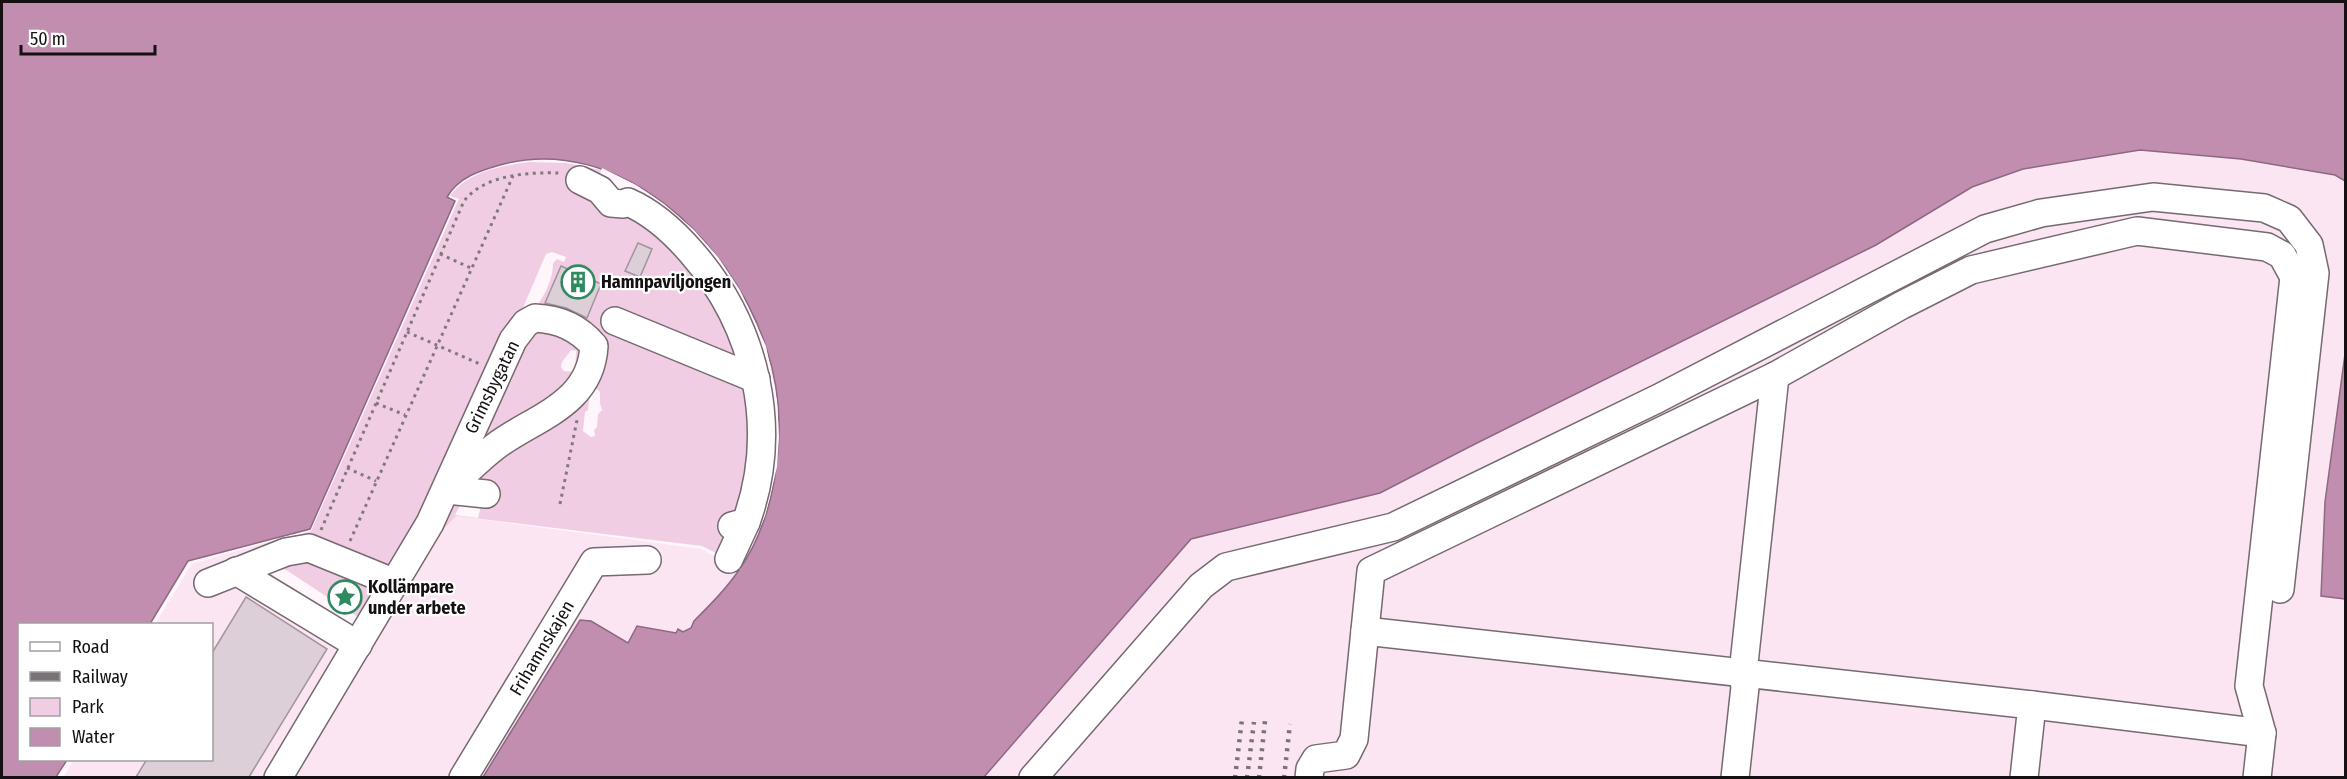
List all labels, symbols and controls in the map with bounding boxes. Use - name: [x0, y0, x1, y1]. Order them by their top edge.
- scale bar: [21, 18, 154, 56]
- text: 50 m: [30, 28, 66, 50]
- building icon: Hamnpaviljongen: [560, 264, 596, 300]
- place label: Hamnpaviljongen: [601, 271, 731, 293]
- street label: Grimsbygatan: [460, 337, 524, 437]
- place label: Kollämpare under arbete: [368, 576, 466, 619]
- place icon: Kollämpare under arbete: [327, 579, 363, 615]
- street label: Frihamnskajen: [505, 596, 579, 700]
- legend: [18, 623, 213, 761]
- text: Road: [72, 636, 109, 658]
- text: Railway: [72, 666, 128, 688]
- text: Park: [72, 696, 105, 718]
- text: Water: [72, 726, 115, 748]

